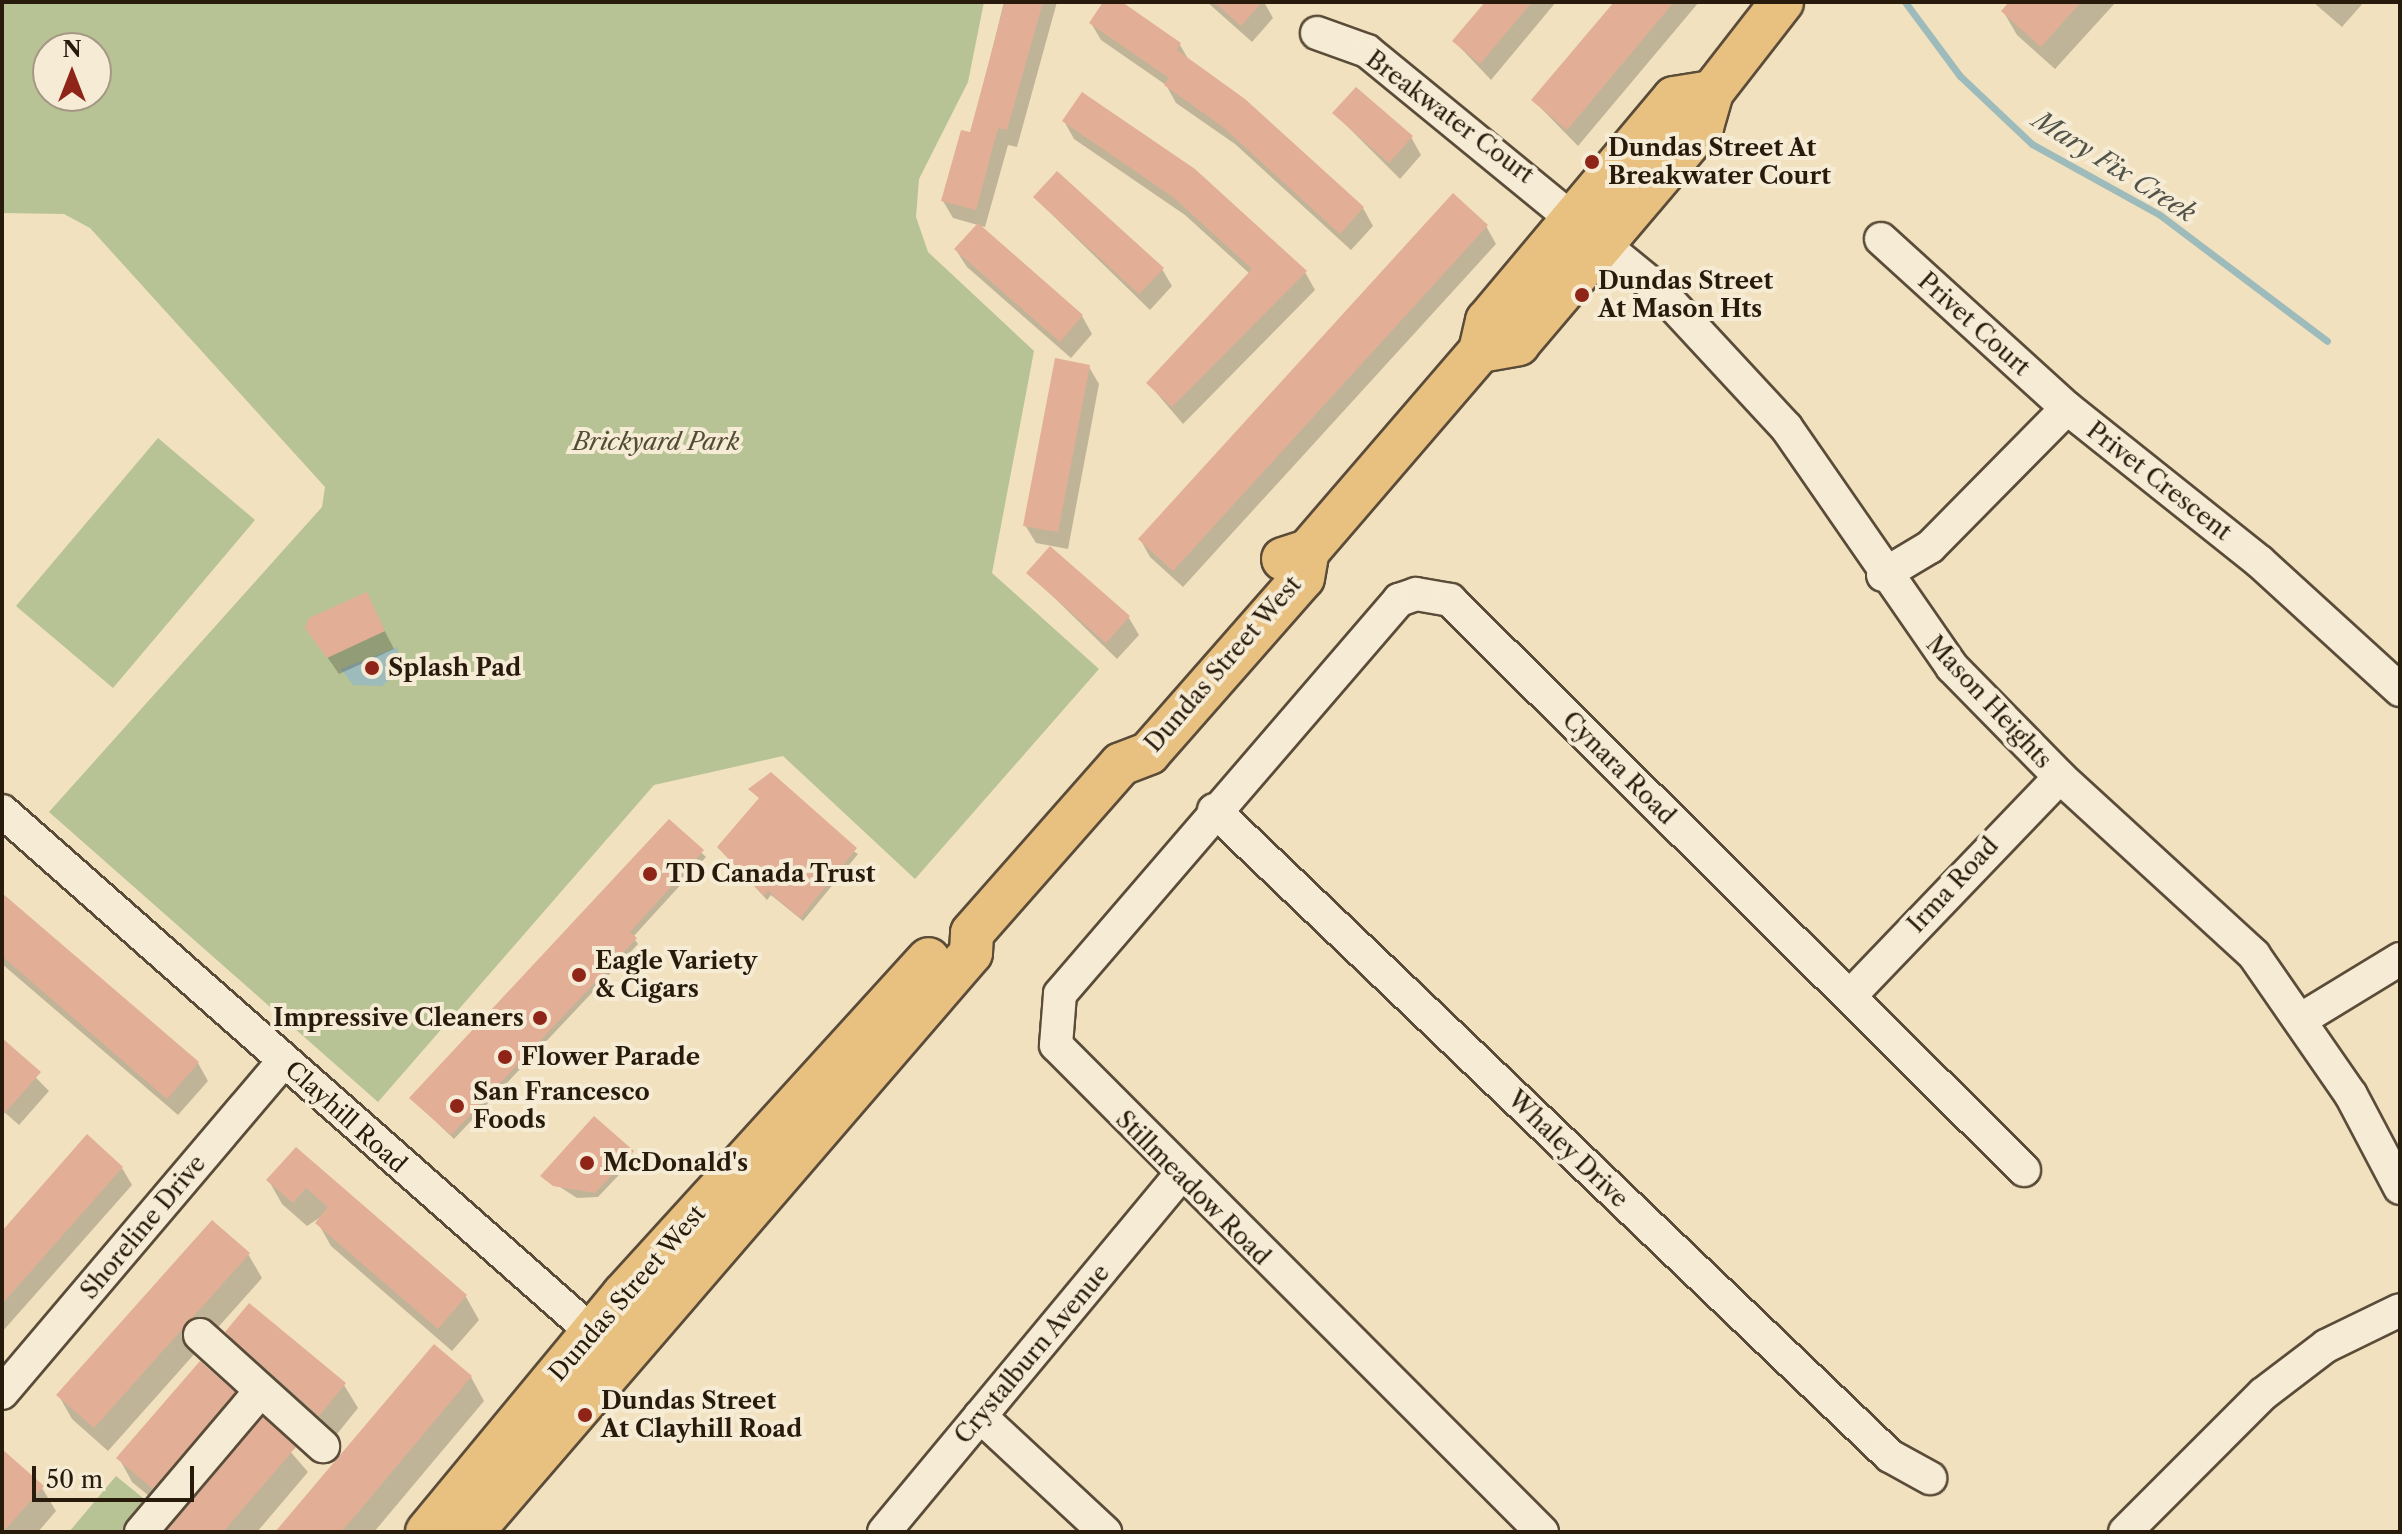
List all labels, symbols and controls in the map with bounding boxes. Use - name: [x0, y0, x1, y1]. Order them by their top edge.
- north arrow: [32, 32, 112, 112]
- text: N: [62, 36, 82, 63]
- street label: Breakwater Court: [1360, 44, 1540, 190]
- water label: Mary Fix Creek: [2027, 105, 2201, 229]
- place label: Dundas Street At Breakwater Court: [1608, 134, 1831, 190]
- marker: Dundas Street At Breakwater Court: [1583, 153, 1601, 171]
- street label: Privet Court: [1912, 266, 2036, 382]
- place label: Dundas Street At Mason Hts: [1598, 267, 1773, 323]
- marker: Dundas Street At Mason Hts: [1573, 286, 1591, 304]
- street label: Privet Crescent: [2081, 416, 2237, 546]
- park label: Brickyard Park: [573, 428, 739, 456]
- street label: Dundas Street West: [1139, 570, 1307, 758]
- street label: Mason Heights: [1920, 630, 2058, 774]
- place label: Splash Pad: [388, 654, 521, 682]
- marker: Splash Pad: [363, 659, 381, 677]
- street label: Cynara Road: [1557, 706, 1681, 830]
- street label: Irma Road: [1902, 831, 2004, 939]
- place label: TD Canada Trust: [666, 860, 876, 888]
- marker: TD Canada Trust: [641, 865, 659, 883]
- place label: Eagle Variety & Cigars: [595, 947, 758, 1003]
- marker: Eagle Variety & Cigars: [570, 966, 588, 984]
- place label: Impressive Cleaners: [273, 1004, 524, 1032]
- marker: Impressive Cleaners: [531, 1009, 549, 1027]
- place label: Flower Parade: [521, 1043, 700, 1071]
- marker: Flower Parade: [496, 1048, 514, 1066]
- street label: Clayhill Road: [279, 1055, 413, 1179]
- place label: San Francesco Foods: [473, 1078, 650, 1134]
- street label: Whaley Drive: [1502, 1084, 1634, 1214]
- marker: San Francesco Foods: [448, 1097, 466, 1115]
- street label: Stillmeadow Road: [1110, 1105, 1276, 1271]
- street label: Shoreline Drive: [74, 1149, 212, 1305]
- place label: McDonald's: [603, 1149, 748, 1177]
- marker: McDonald's: [578, 1154, 596, 1172]
- street label: Dundas Street West: [543, 1199, 711, 1387]
- street label: Crystalburn Avenue: [948, 1258, 1116, 1450]
- place label: Dundas Street At Clayhill Road: [601, 1387, 802, 1443]
- marker: Dundas Street At Clayhill Road: [576, 1406, 594, 1424]
- scale bar: [36, 1450, 198, 1500]
- text: 50 m: [46, 1465, 103, 1494]

